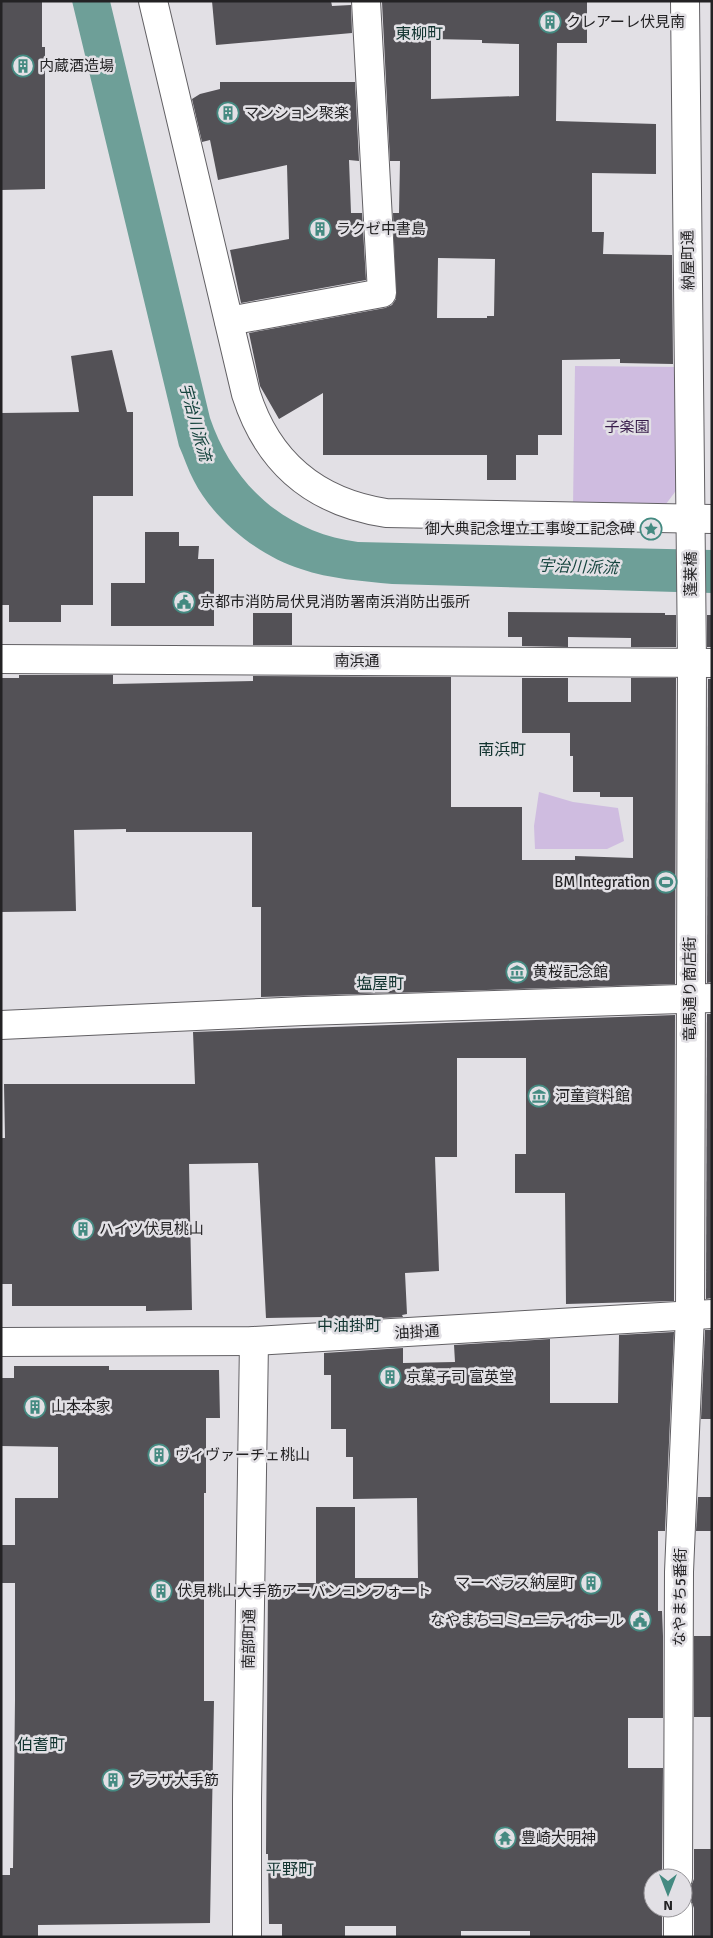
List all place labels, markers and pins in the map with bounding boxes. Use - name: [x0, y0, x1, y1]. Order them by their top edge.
- building icon: クレアーレ伏見南: [538, 10, 562, 34]
- place label: クレアーレ伏見南: [566, 13, 685, 31]
- building icon: 内蔵酒造場: [11, 54, 35, 78]
- place label: 内蔵酒造場: [39, 57, 114, 75]
- building icon: マンション聚楽: [216, 101, 240, 125]
- place label: マンション聚楽: [244, 104, 349, 122]
- building icon: ラクゼ中書島: [308, 217, 332, 241]
- place label: ラクゼ中書島: [336, 220, 426, 238]
- place icon: 御大典記念埋立工事竣工記念碑: [639, 517, 663, 541]
- place label: 御大典記念埋立工事竣工記念碑: [425, 520, 635, 538]
- public building icon: 京都市消防局伏見消防署南浜消防出張所: [172, 590, 196, 614]
- place label: 京都市消防局伏見消防署南浜消防出張所: [200, 593, 470, 611]
- sports icon: BM Integration: [654, 870, 678, 894]
- place label: BM Integration: [554, 873, 650, 891]
- museum icon: 黄桜記念館: [505, 960, 529, 984]
- place label: 黄桜記念館: [533, 963, 608, 981]
- museum icon: 河童資料館: [527, 1084, 551, 1108]
- place label: 河童資料館: [555, 1087, 630, 1105]
- building icon: ハイツ伏見桃山: [71, 1217, 95, 1241]
- place label: ハイツ伏見桃山: [99, 1220, 204, 1238]
- building icon: 京菓子司 富英堂: [378, 1365, 402, 1389]
- place label: 京菓子司 富英堂: [406, 1368, 514, 1386]
- building icon: 山本本家: [23, 1395, 47, 1419]
- place label: 山本本家: [51, 1398, 111, 1416]
- building icon: ヴィヴァーチェ桃山: [147, 1443, 171, 1467]
- place label: ヴィヴァーチェ桃山: [175, 1446, 310, 1464]
- building icon: マーベラス納屋町: [579, 1571, 603, 1595]
- place label: マーベラス納屋町: [455, 1574, 575, 1592]
- building icon: 伏見桃山大手筋アーバンコンフォート: [149, 1579, 173, 1603]
- place label: 伏見桃山大手筋アーバンコンフォート: [177, 1582, 431, 1600]
- public building icon: なやまちコミュニティホール: [628, 1608, 652, 1632]
- place label: なやまちコミュニティホール: [430, 1611, 624, 1629]
- building icon: プラザ大手筋: [101, 1768, 125, 1792]
- place label: プラザ大手筋: [129, 1771, 219, 1789]
- temple icon: 豊崎大明神: [493, 1826, 517, 1850]
- place label: 豊崎大明神: [521, 1829, 596, 1847]

